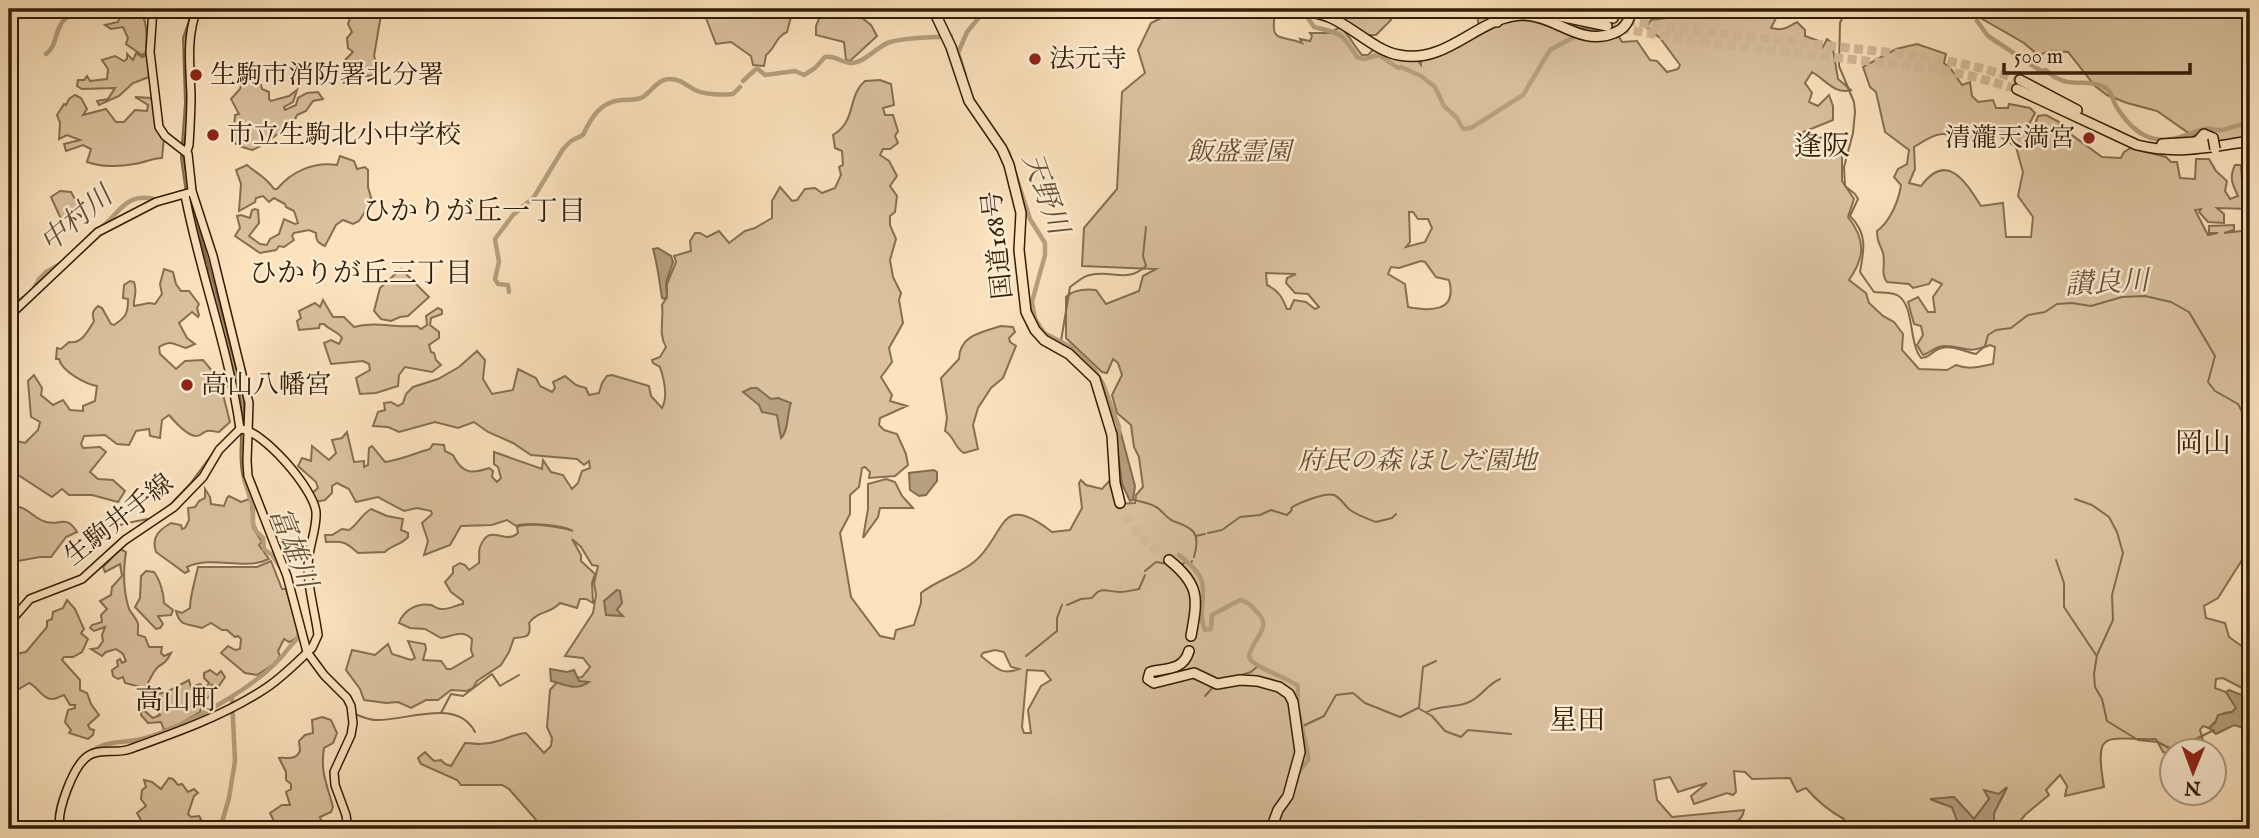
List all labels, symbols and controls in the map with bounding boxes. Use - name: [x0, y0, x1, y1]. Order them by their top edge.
- scale bar: [2004, 32, 2189, 76]
- place label: 法元寺: [1049, 43, 1127, 76]
- text: 500 m: [2014, 44, 2063, 71]
- marker: 法元寺: [1027, 51, 1043, 67]
- place label: 生駒市消防署北分署: [210, 59, 444, 92]
- marker: 生駒市消防署北分署: [188, 67, 204, 83]
- place label: 市立生駒北小中学校: [227, 119, 461, 152]
- place label: 清瀧天満宮: [1945, 122, 2075, 155]
- marker: 市立生駒北小中学校: [205, 127, 221, 143]
- district label: 逢阪: [1794, 130, 1850, 165]
- marker: 清瀧天満宮: [2081, 130, 2097, 146]
- park label: 飯盛霊園: [1187, 136, 1295, 169]
- water label: 天野川: [1013, 149, 1076, 242]
- water label: 中村川: [34, 178, 123, 260]
- street label: 国道168号: [976, 189, 1020, 301]
- district label: ひかりが丘一丁目: [362, 195, 586, 230]
- district label: ひかりが丘三丁目: [249, 257, 473, 292]
- water label: 讃良川: [2064, 264, 2153, 304]
- place label: 高山八幡宮: [201, 369, 331, 402]
- marker: 高山八幡宮: [179, 377, 195, 393]
- district label: 岡山: [2175, 427, 2231, 462]
- park label: 府民の森 ほしだ園地: [1297, 445, 1540, 478]
- street label: 生駒井手線: [58, 467, 180, 573]
- water label: 富雄川: [261, 503, 324, 596]
- district label: 高山町: [135, 684, 219, 719]
- district label: 星田: [1549, 704, 1605, 739]
- north arrow: [2158, 736, 2228, 806]
- text: N: [2184, 775, 2202, 799]

